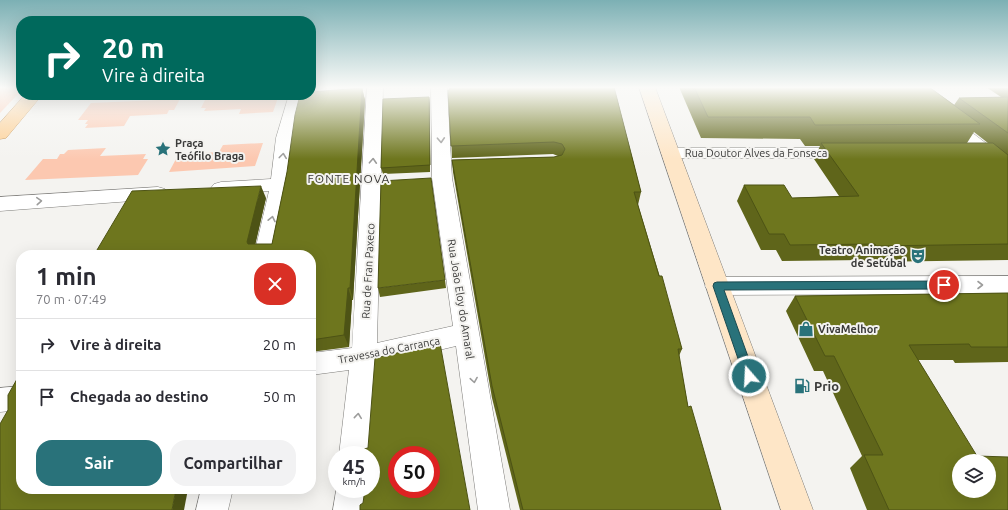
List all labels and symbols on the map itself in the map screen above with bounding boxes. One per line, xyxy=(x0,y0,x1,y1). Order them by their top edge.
place label: Praça Teófilo Braga xyxy=(175,137,244,162)
one-way arrow xyxy=(437,137,445,143)
place icon: Praça Teófilo Braga xyxy=(154,140,172,158)
street label: Rua Doutor Alves da Fonseca xyxy=(685,147,827,159)
one-way arrow xyxy=(278,152,287,159)
one-way arrow xyxy=(368,158,377,164)
district label: FONTE NOVA xyxy=(308,172,390,185)
one-way arrow xyxy=(36,197,42,206)
one-way arrow xyxy=(268,216,276,223)
street label: Rua de Fran Paxeco xyxy=(360,223,376,319)
street label: Rua João Eloy do Amaral xyxy=(446,238,476,360)
place label: Teatro Animação de Setúbal xyxy=(819,244,907,269)
theatre icon: Teatro Animação de Setúbal xyxy=(909,247,927,265)
pin xyxy=(927,268,961,302)
one-way arrow xyxy=(977,281,983,289)
shop icon: VivaMelhor xyxy=(797,320,815,338)
place label: VivaMelhor xyxy=(818,323,878,335)
street label: Travessa do Carrança xyxy=(337,334,441,366)
position arrow xyxy=(728,355,770,397)
one-way arrow xyxy=(469,377,478,383)
fuel station icon: Prio xyxy=(793,377,811,395)
place label: Prio xyxy=(814,379,839,393)
one-way arrow xyxy=(353,413,362,419)
speed limit sign: 50 xyxy=(388,446,440,498)

